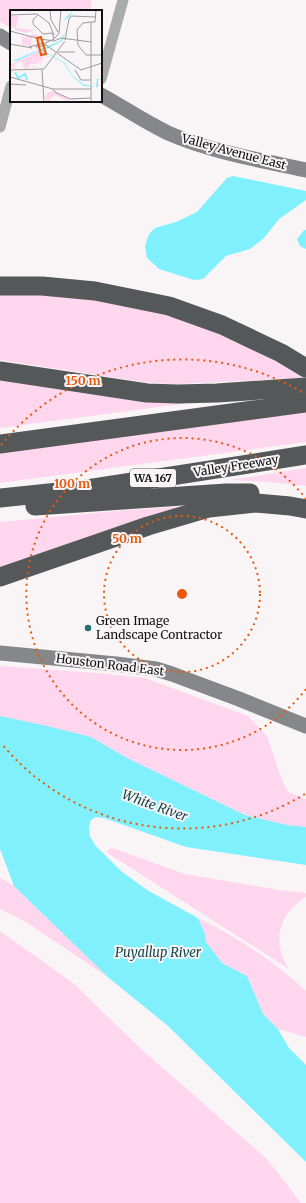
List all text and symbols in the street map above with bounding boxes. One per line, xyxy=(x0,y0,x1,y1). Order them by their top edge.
inset map xyxy=(10,10,102,102)
street label: Valley Avenue East xyxy=(179,130,288,173)
text: 150 m xyxy=(66,373,101,388)
street label: Valley Freeway xyxy=(191,451,279,480)
road number: WA 167 xyxy=(130,469,176,487)
text: 100 m xyxy=(54,476,90,491)
text: 50 m xyxy=(112,531,142,546)
centre of rings xyxy=(175,587,189,601)
place label: Green Image Landscape Contractor xyxy=(96,613,223,642)
marker: Green Image Landscape Contractor xyxy=(83,623,93,633)
street label: Houston Road East xyxy=(55,650,165,679)
water label: White River xyxy=(120,786,191,825)
water label: Puyallup River xyxy=(115,944,202,961)

